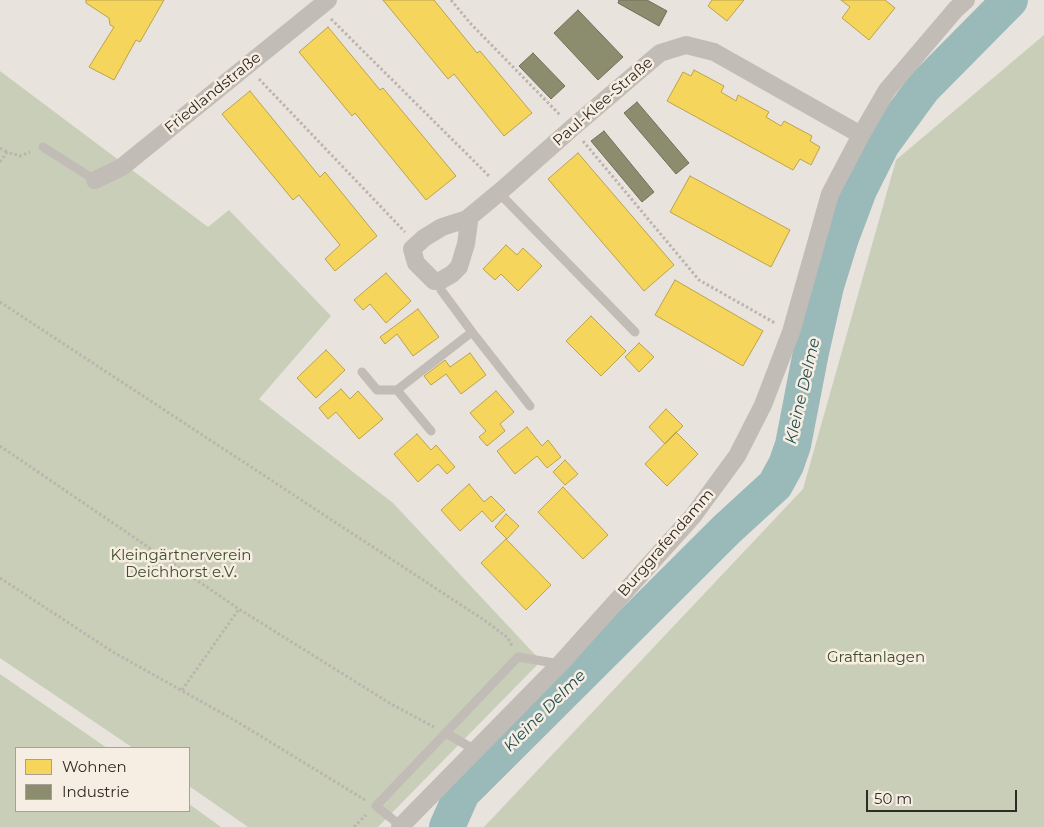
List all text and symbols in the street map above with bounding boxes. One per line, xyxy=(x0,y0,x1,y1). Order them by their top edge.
street label: Friedlandstraße xyxy=(161,49,265,137)
street label: Paul-Klee-Straße xyxy=(549,54,657,150)
water label: Kleine Delme xyxy=(781,336,825,446)
street label: Burggrafendamm xyxy=(614,485,718,601)
park label: Kleingärtnerverein Deichhorst e.V. xyxy=(111,547,251,582)
park label: Graftanlagen xyxy=(827,649,925,667)
water label: Kleine Delme xyxy=(500,666,590,756)
legend xyxy=(15,747,190,812)
text: Wohnen xyxy=(62,757,127,776)
scale bar xyxy=(869,780,1020,812)
text: Industrie xyxy=(62,782,129,801)
text: 50 m xyxy=(874,789,912,808)

